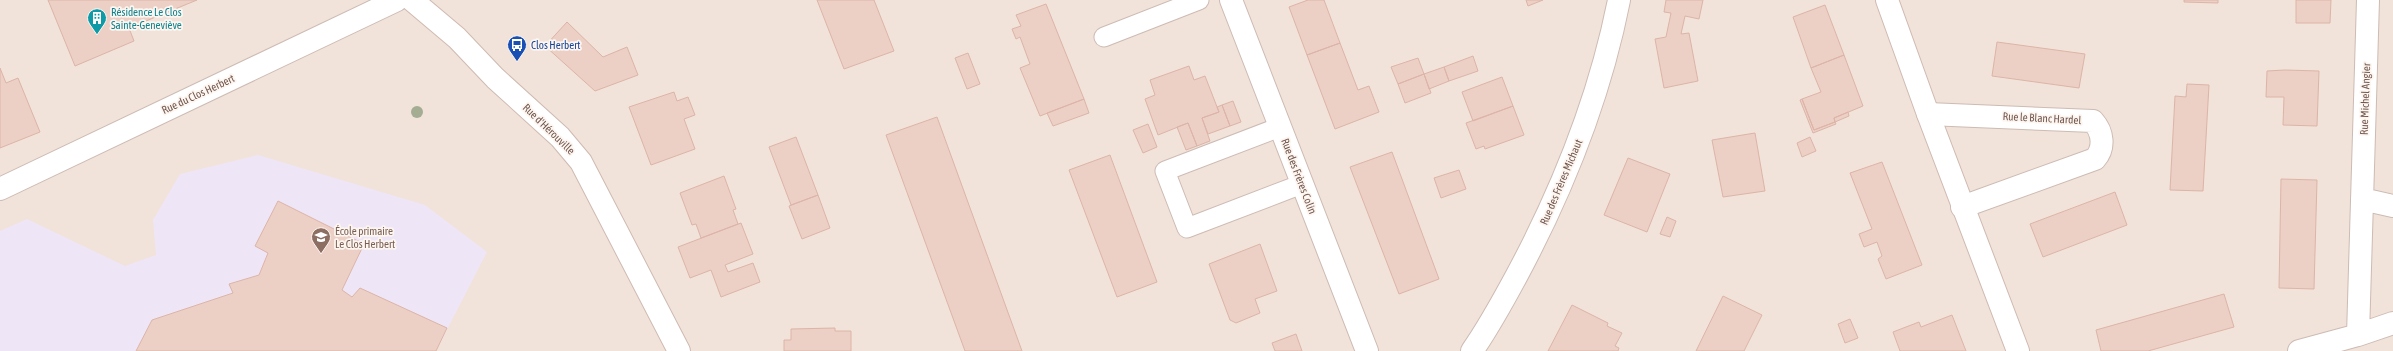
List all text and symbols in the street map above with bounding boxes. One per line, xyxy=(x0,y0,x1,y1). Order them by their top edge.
place label: Résidence Le Clos Sainte-Geneviève xyxy=(111,6,182,31)
building icon: Résidence Le Clos Sainte-Geneviève xyxy=(86,7,108,35)
bus stop icon: Clos Herbert xyxy=(506,34,528,62)
place label: Clos Herbert xyxy=(531,39,580,51)
street label: Rue Michel Angier xyxy=(2358,62,2372,135)
street label: Rue du Clos Herbert xyxy=(160,72,236,116)
street label: Rue d'Hérouville xyxy=(521,101,577,157)
street label: Rue le Blanc Hardel xyxy=(2002,110,2082,126)
street label: Rue des Frères Colin xyxy=(1279,137,1319,215)
street label: Rue des Frères Michaut xyxy=(1538,137,1584,227)
place label: École primaire Le Clos Herbert xyxy=(335,225,395,250)
school or university icon: École primaire Le Clos Herbert xyxy=(310,226,332,254)

